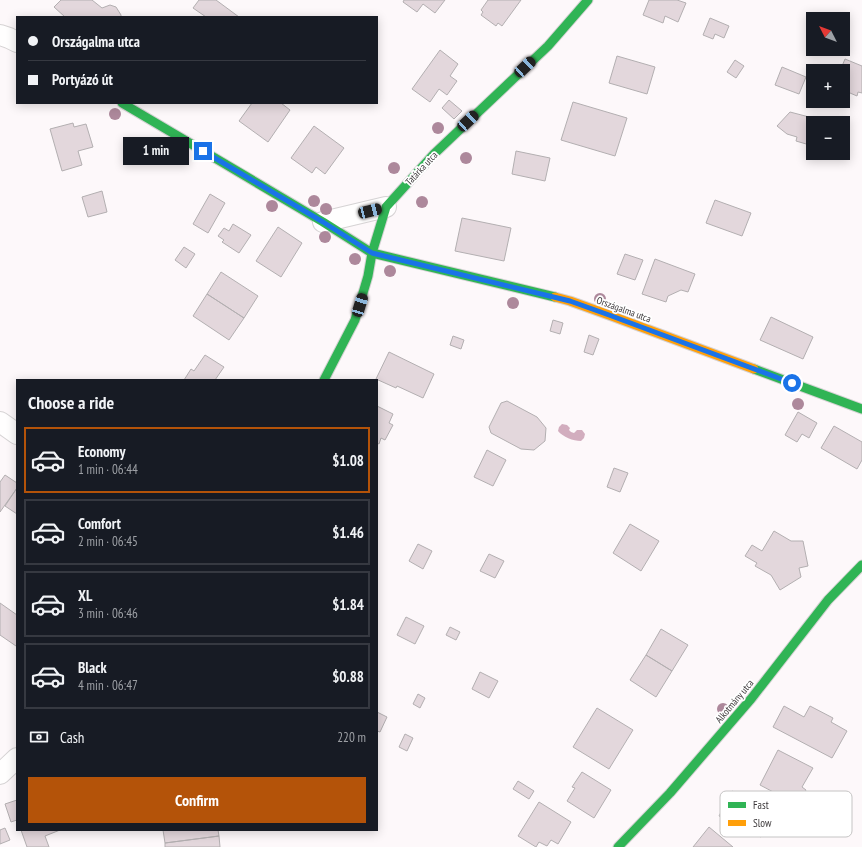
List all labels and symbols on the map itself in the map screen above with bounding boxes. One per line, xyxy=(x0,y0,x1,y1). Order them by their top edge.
north arrow xyxy=(806,12,850,56)
car xyxy=(512,54,538,80)
car xyxy=(455,108,481,134)
callout: 1 min xyxy=(123,137,189,165)
route end xyxy=(194,142,212,160)
street label: Tatárka utca xyxy=(402,149,440,188)
car xyxy=(357,202,383,220)
car xyxy=(351,292,369,318)
street label: Országalma utca xyxy=(595,294,653,325)
route start xyxy=(783,374,801,392)
street label: Alkotmány utca xyxy=(712,677,756,726)
legend xyxy=(720,791,852,837)
text: Fast xyxy=(753,798,769,812)
text: Slow xyxy=(753,816,772,830)

